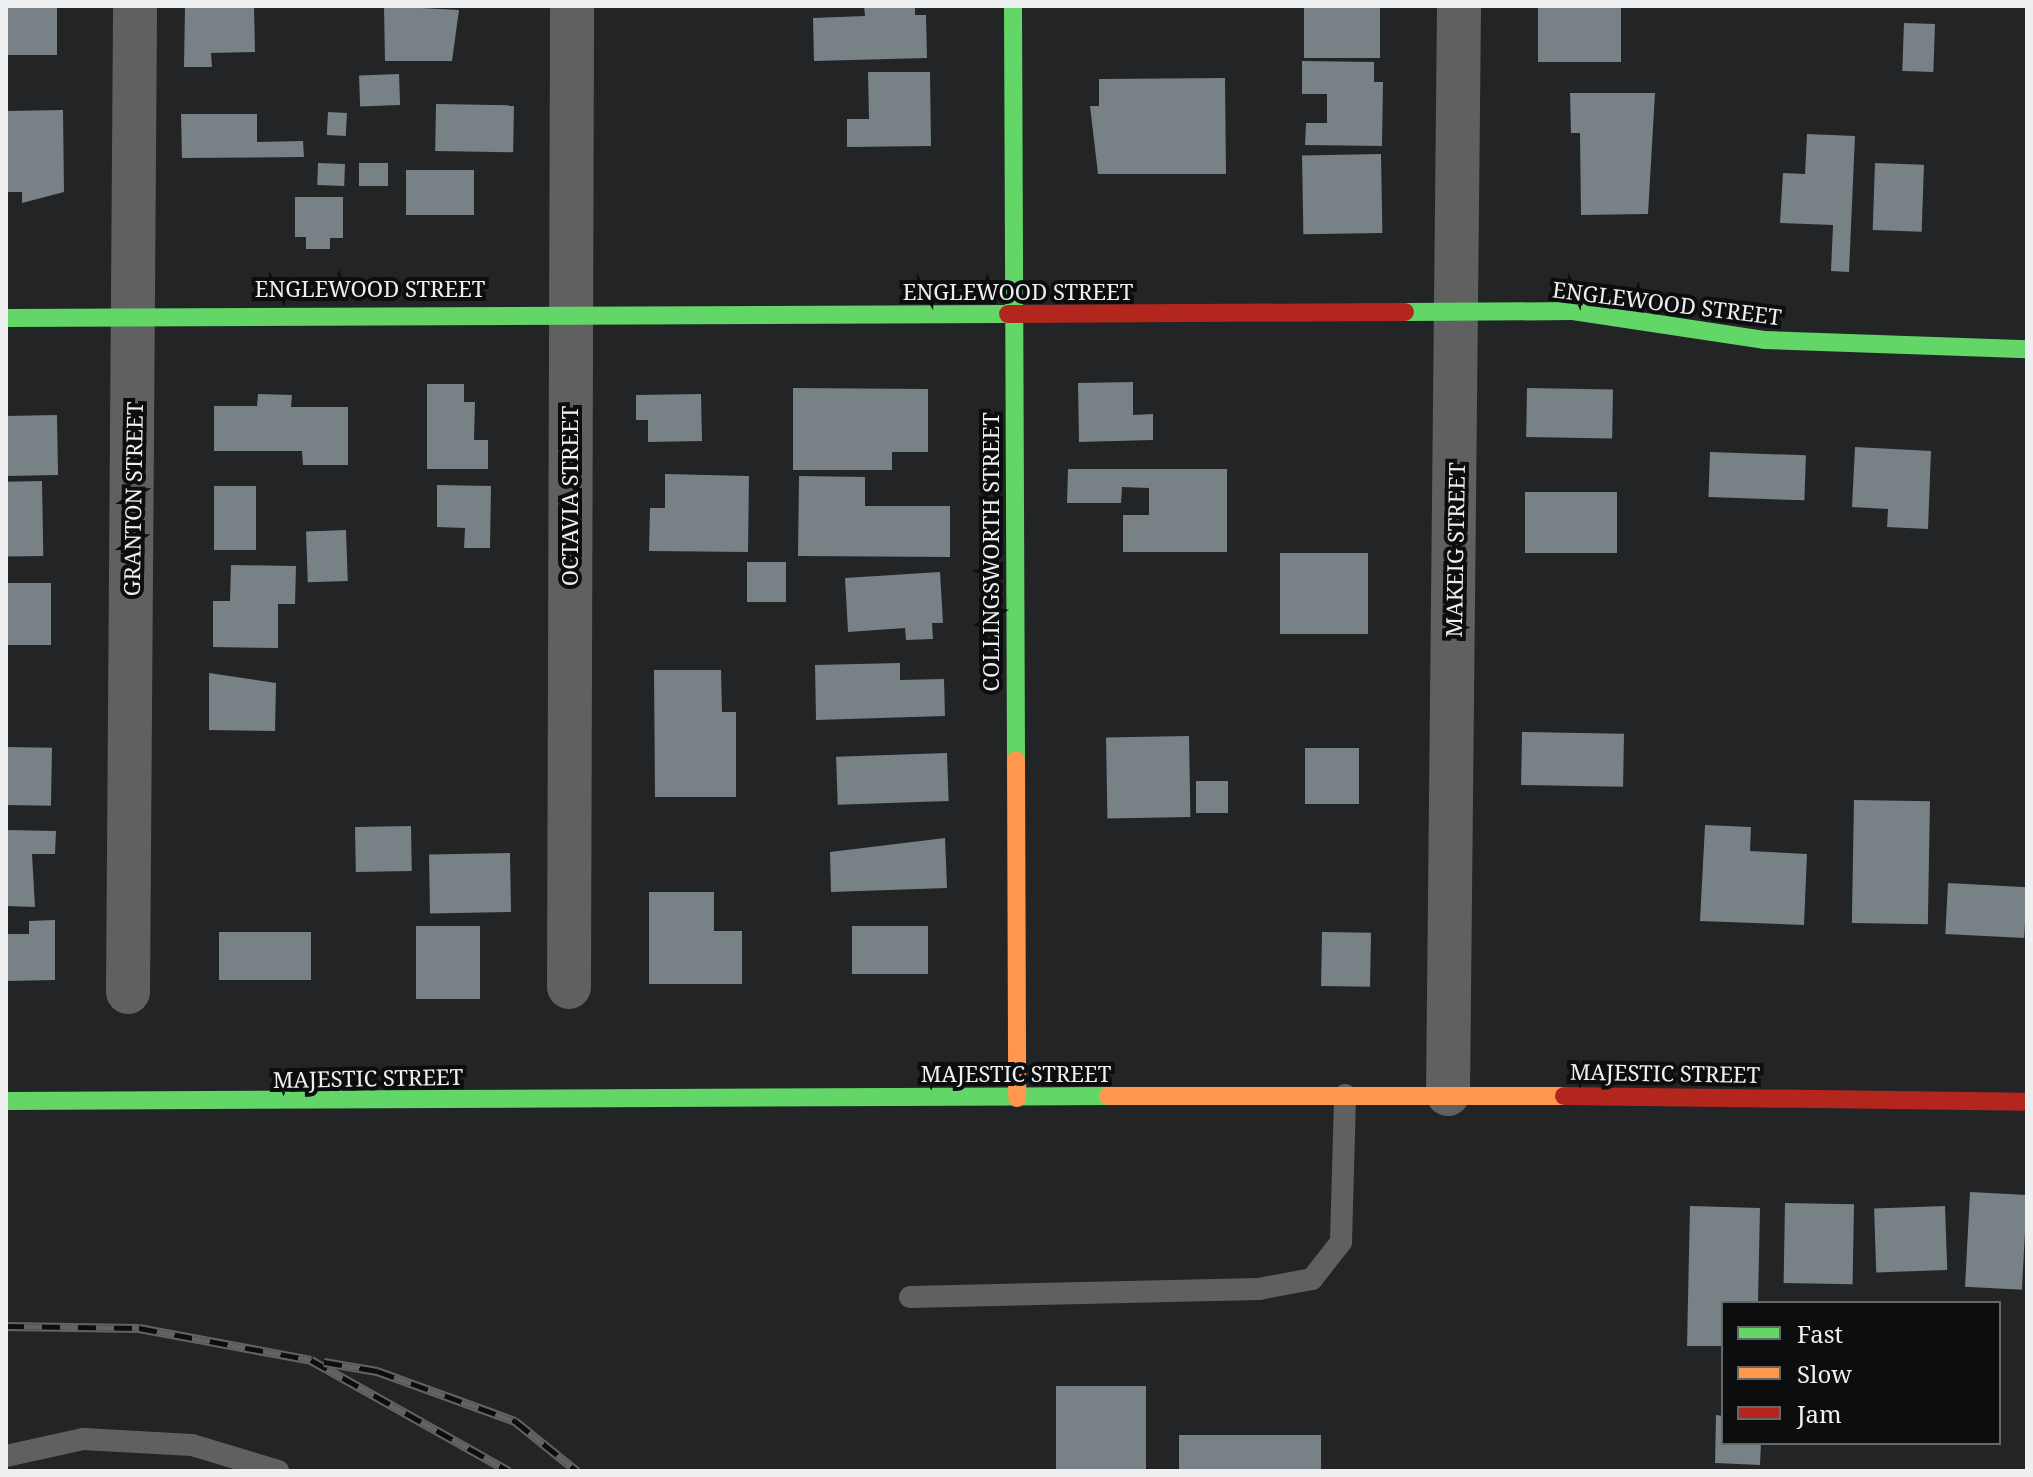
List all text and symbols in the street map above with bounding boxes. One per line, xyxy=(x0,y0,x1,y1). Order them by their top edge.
street label: ENGLEWOOD STREET xyxy=(255,276,485,302)
street label: ENGLEWOOD STREET xyxy=(1551,276,1783,330)
street label: ENGLEWOOD STREET xyxy=(903,279,1133,305)
street label: GRANTON STREET xyxy=(118,401,148,597)
street label: OCTAVIA STREET xyxy=(557,406,583,586)
street label: COLLINGSWORTH STREET xyxy=(978,412,1004,692)
street label: MAKEIG STREET xyxy=(1440,462,1470,638)
street label: MAJESTIC STREET xyxy=(1570,1058,1760,1088)
street label: MAJESTIC STREET xyxy=(921,1061,1111,1087)
street label: MAJESTIC STREET xyxy=(273,1063,463,1093)
legend xyxy=(1721,1301,2001,1445)
text: Fast xyxy=(1797,1317,1843,1350)
text: Slow xyxy=(1797,1357,1852,1390)
text: Jam xyxy=(1797,1397,1842,1430)

